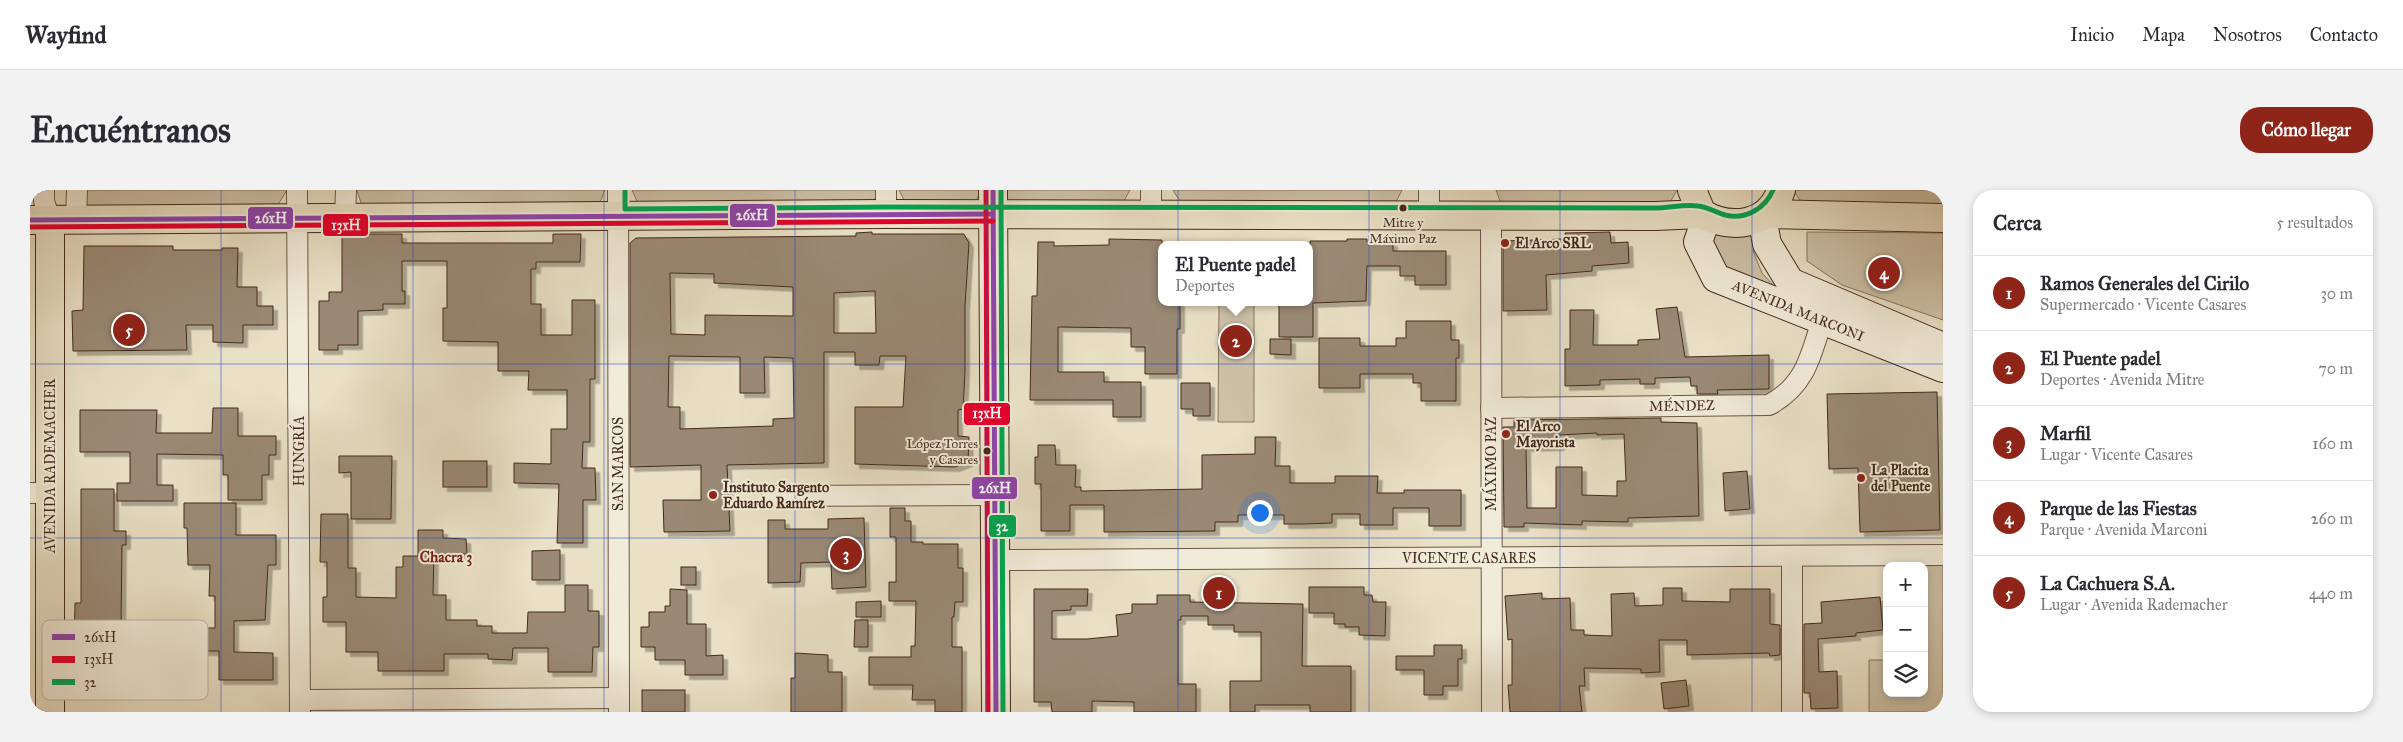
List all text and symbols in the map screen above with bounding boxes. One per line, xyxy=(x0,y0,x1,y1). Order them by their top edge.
text: Wayfind xyxy=(25,20,107,50)
text: Inicio xyxy=(2070,24,2114,46)
text: Mapa xyxy=(2142,24,2185,46)
text: Nosotros xyxy=(2213,24,2282,46)
text: Contacto xyxy=(2310,24,2378,46)
button: Cómo llegar xyxy=(2240,107,2373,153)
text: Encuéntranos xyxy=(30,109,231,152)
line badge: 26xH xyxy=(729,203,776,228)
marker: Mitre y Máximo Paz xyxy=(1398,203,1408,213)
line badge: 26xH xyxy=(247,206,294,230)
text: 26xH xyxy=(736,207,768,224)
text: 26xH xyxy=(255,210,287,227)
text: Cerca xyxy=(1993,210,2042,236)
line badge: 13xH xyxy=(322,213,369,237)
text: 5 resultados xyxy=(2276,213,2353,232)
place label: Mitre y Máximo Paz xyxy=(1369,215,1437,247)
text: 13xH xyxy=(331,217,361,235)
place label: El Arco SRL xyxy=(1515,235,1591,252)
marker: El Arco SRL xyxy=(1499,237,1511,249)
popup xyxy=(1158,241,1313,306)
text: El Puente padel xyxy=(1175,253,1296,276)
pin: 4 xyxy=(1868,254,1900,292)
text: Ramos Generales del Cirilo xyxy=(2040,272,2249,295)
text: Deportes xyxy=(1175,276,1235,295)
street label: AVENIDA MARCONI xyxy=(1729,276,1866,345)
text: 1 xyxy=(2006,284,2012,303)
text: 30 m xyxy=(2320,284,2353,303)
text: Supermercado · Vicente Casares xyxy=(2040,295,2246,314)
pin: 5 xyxy=(113,311,145,349)
pin: 2 xyxy=(1220,322,1252,360)
text: El Puente padel xyxy=(2040,347,2161,370)
text: 2 xyxy=(2005,359,2013,378)
text: 70 m xyxy=(2318,359,2353,378)
text: Deportes · Avenida Mitre xyxy=(2040,370,2205,389)
street label: AVENIDA RADEMACHER xyxy=(42,378,59,554)
street label: MÉNDEZ xyxy=(1649,395,1715,415)
line badge: 13xH xyxy=(963,402,1011,426)
text: 13xH xyxy=(972,405,1002,423)
street label: HUNGRÍA xyxy=(289,415,308,486)
street label: MÁXIMO PAZ xyxy=(1481,416,1500,511)
street label: SAN MARCOS xyxy=(610,417,627,511)
place label: El Arco Mayorista xyxy=(1516,418,1576,452)
text: Marfil xyxy=(2040,422,2091,445)
marker: El Arco Mayorista xyxy=(1500,428,1512,440)
text: 3 xyxy=(2006,434,2012,453)
text: 160 m xyxy=(2312,434,2353,453)
place label: López Torres y Casares xyxy=(907,436,978,468)
text: Lugar · Vicente Casares xyxy=(2040,445,2193,464)
marker: López Torres y Casares xyxy=(982,446,992,456)
place label: La Placita del Puente xyxy=(1871,462,1930,495)
marker: La Placita del Puente xyxy=(1855,472,1867,484)
line badge: 26xH xyxy=(971,476,1018,500)
place label: Instituto Sargento Eduardo Ramírez xyxy=(723,479,829,512)
text: 26xH xyxy=(979,480,1011,497)
marker: Instituto Sargento Eduardo Ramírez xyxy=(707,489,719,501)
text: Parque de las Fiestas xyxy=(2040,497,2197,520)
your location xyxy=(1247,500,1273,526)
text: 4 xyxy=(2005,509,2013,528)
text: 260 m xyxy=(2311,509,2353,528)
line badge: 32 xyxy=(988,514,1017,538)
text: 32 xyxy=(996,518,1009,536)
text: Parque · Avenida Marconi xyxy=(2040,520,2207,539)
pin: 3 xyxy=(830,535,862,573)
district label: Chacra 3 xyxy=(420,548,472,567)
street label: VICENTE CASARES xyxy=(1401,550,1536,567)
map controls xyxy=(1883,562,1928,697)
button: + xyxy=(1883,562,1928,607)
text: La Cachuera S.A. xyxy=(2040,572,2175,595)
pin: 1 xyxy=(1203,574,1235,612)
text: 5 xyxy=(2005,584,2013,603)
text: 440 m xyxy=(2309,584,2353,603)
text: Lugar · Avenida Rademacher xyxy=(2040,595,2228,614)
button: − xyxy=(1883,607,1928,652)
legend xyxy=(42,620,208,700)
text: 26xH xyxy=(84,629,116,646)
text: 13xH xyxy=(84,651,113,668)
button: layers xyxy=(1883,652,1928,697)
text: 32 xyxy=(84,674,97,691)

